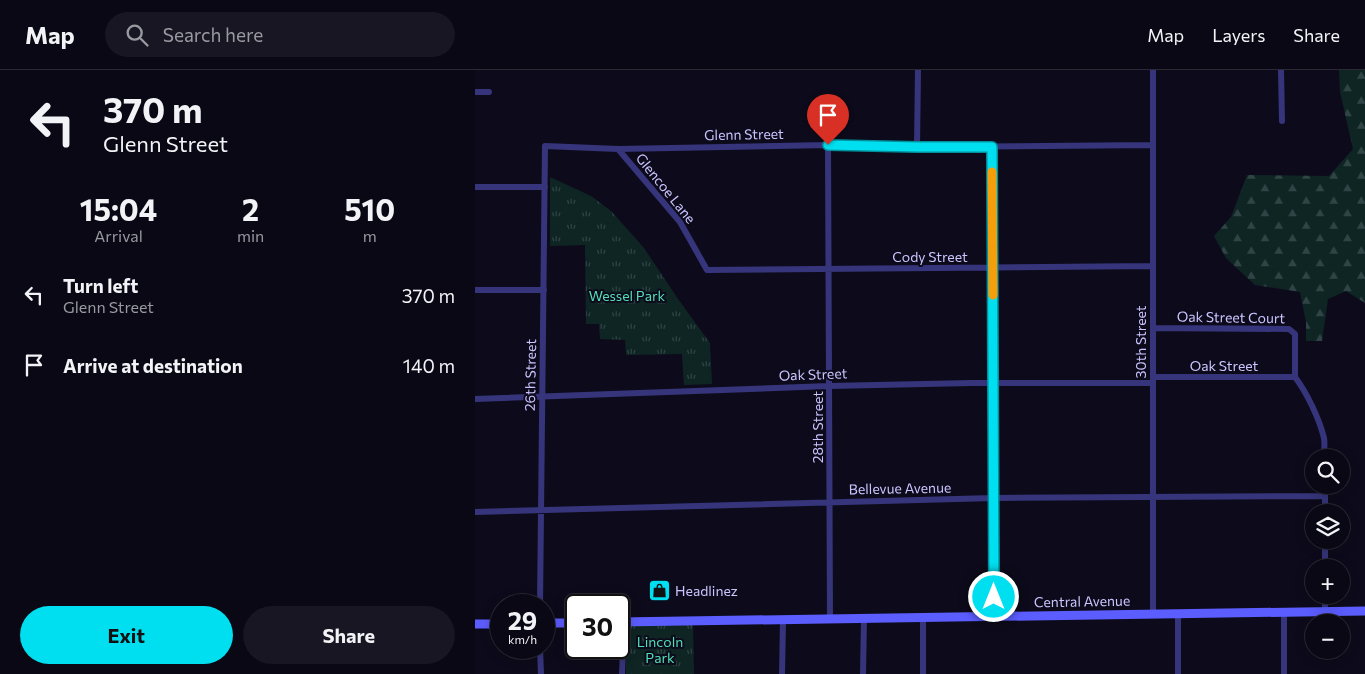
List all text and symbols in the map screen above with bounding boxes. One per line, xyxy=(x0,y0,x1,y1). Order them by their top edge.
search box xyxy=(105,12,455,57)
text: Map xyxy=(25,20,75,49)
icon: search xyxy=(123,21,151,49)
text: Search here xyxy=(163,23,263,46)
text: Map xyxy=(1147,24,1184,46)
text: Layers xyxy=(1212,24,1265,46)
text: Share xyxy=(1293,24,1340,46)
text: 370 m xyxy=(103,87,203,130)
icon: left xyxy=(20,90,85,155)
pin xyxy=(807,94,849,145)
icon: arrive xyxy=(814,101,842,129)
street label: Glenn Street xyxy=(704,125,784,143)
text: Glenn Street xyxy=(103,130,228,157)
street label: Glencoe Lane xyxy=(633,149,699,227)
text: 15:04 xyxy=(80,190,157,227)
text: 2 xyxy=(242,190,259,227)
text: 510 xyxy=(344,190,395,227)
text: Arrival xyxy=(94,226,143,245)
text: min xyxy=(237,226,264,245)
text: m xyxy=(363,226,377,245)
street label: Cody Street xyxy=(892,248,968,265)
text: Turn left xyxy=(63,274,138,297)
icon: left xyxy=(20,281,48,309)
text: 370 m xyxy=(402,284,455,307)
park label: Wessel Park xyxy=(589,287,666,304)
text: Glenn Street xyxy=(63,297,154,316)
street label: 30th Street xyxy=(1132,305,1149,379)
street label: Oak Street Court xyxy=(1177,308,1286,326)
street label: 26th Street xyxy=(521,338,539,411)
icon: arrive xyxy=(20,351,48,379)
text: Arrive at destination xyxy=(63,354,243,377)
text: 140 m xyxy=(403,354,455,377)
street label: Oak Street xyxy=(1190,357,1259,374)
street label: Oak Street xyxy=(778,364,848,384)
street label: 28th Street xyxy=(809,391,826,463)
map controls xyxy=(1305,449,1350,659)
button: search xyxy=(1305,449,1350,494)
street label: Bellevue Avenue xyxy=(849,479,951,497)
button: layers xyxy=(1305,504,1350,549)
button: + xyxy=(1305,559,1350,604)
position arrow xyxy=(967,570,1019,622)
shop icon: Headlinez xyxy=(647,578,671,602)
place label: Headlinez xyxy=(675,582,738,599)
street label: Central Avenue xyxy=(1034,592,1130,610)
speed limit sign: 30 xyxy=(565,594,630,659)
text: 29 xyxy=(508,605,537,635)
button: Exit xyxy=(20,606,233,664)
button: Share xyxy=(243,606,455,664)
button: − xyxy=(1305,614,1350,659)
text: km/h xyxy=(508,632,537,646)
park label: Lincoln Park xyxy=(637,633,683,666)

